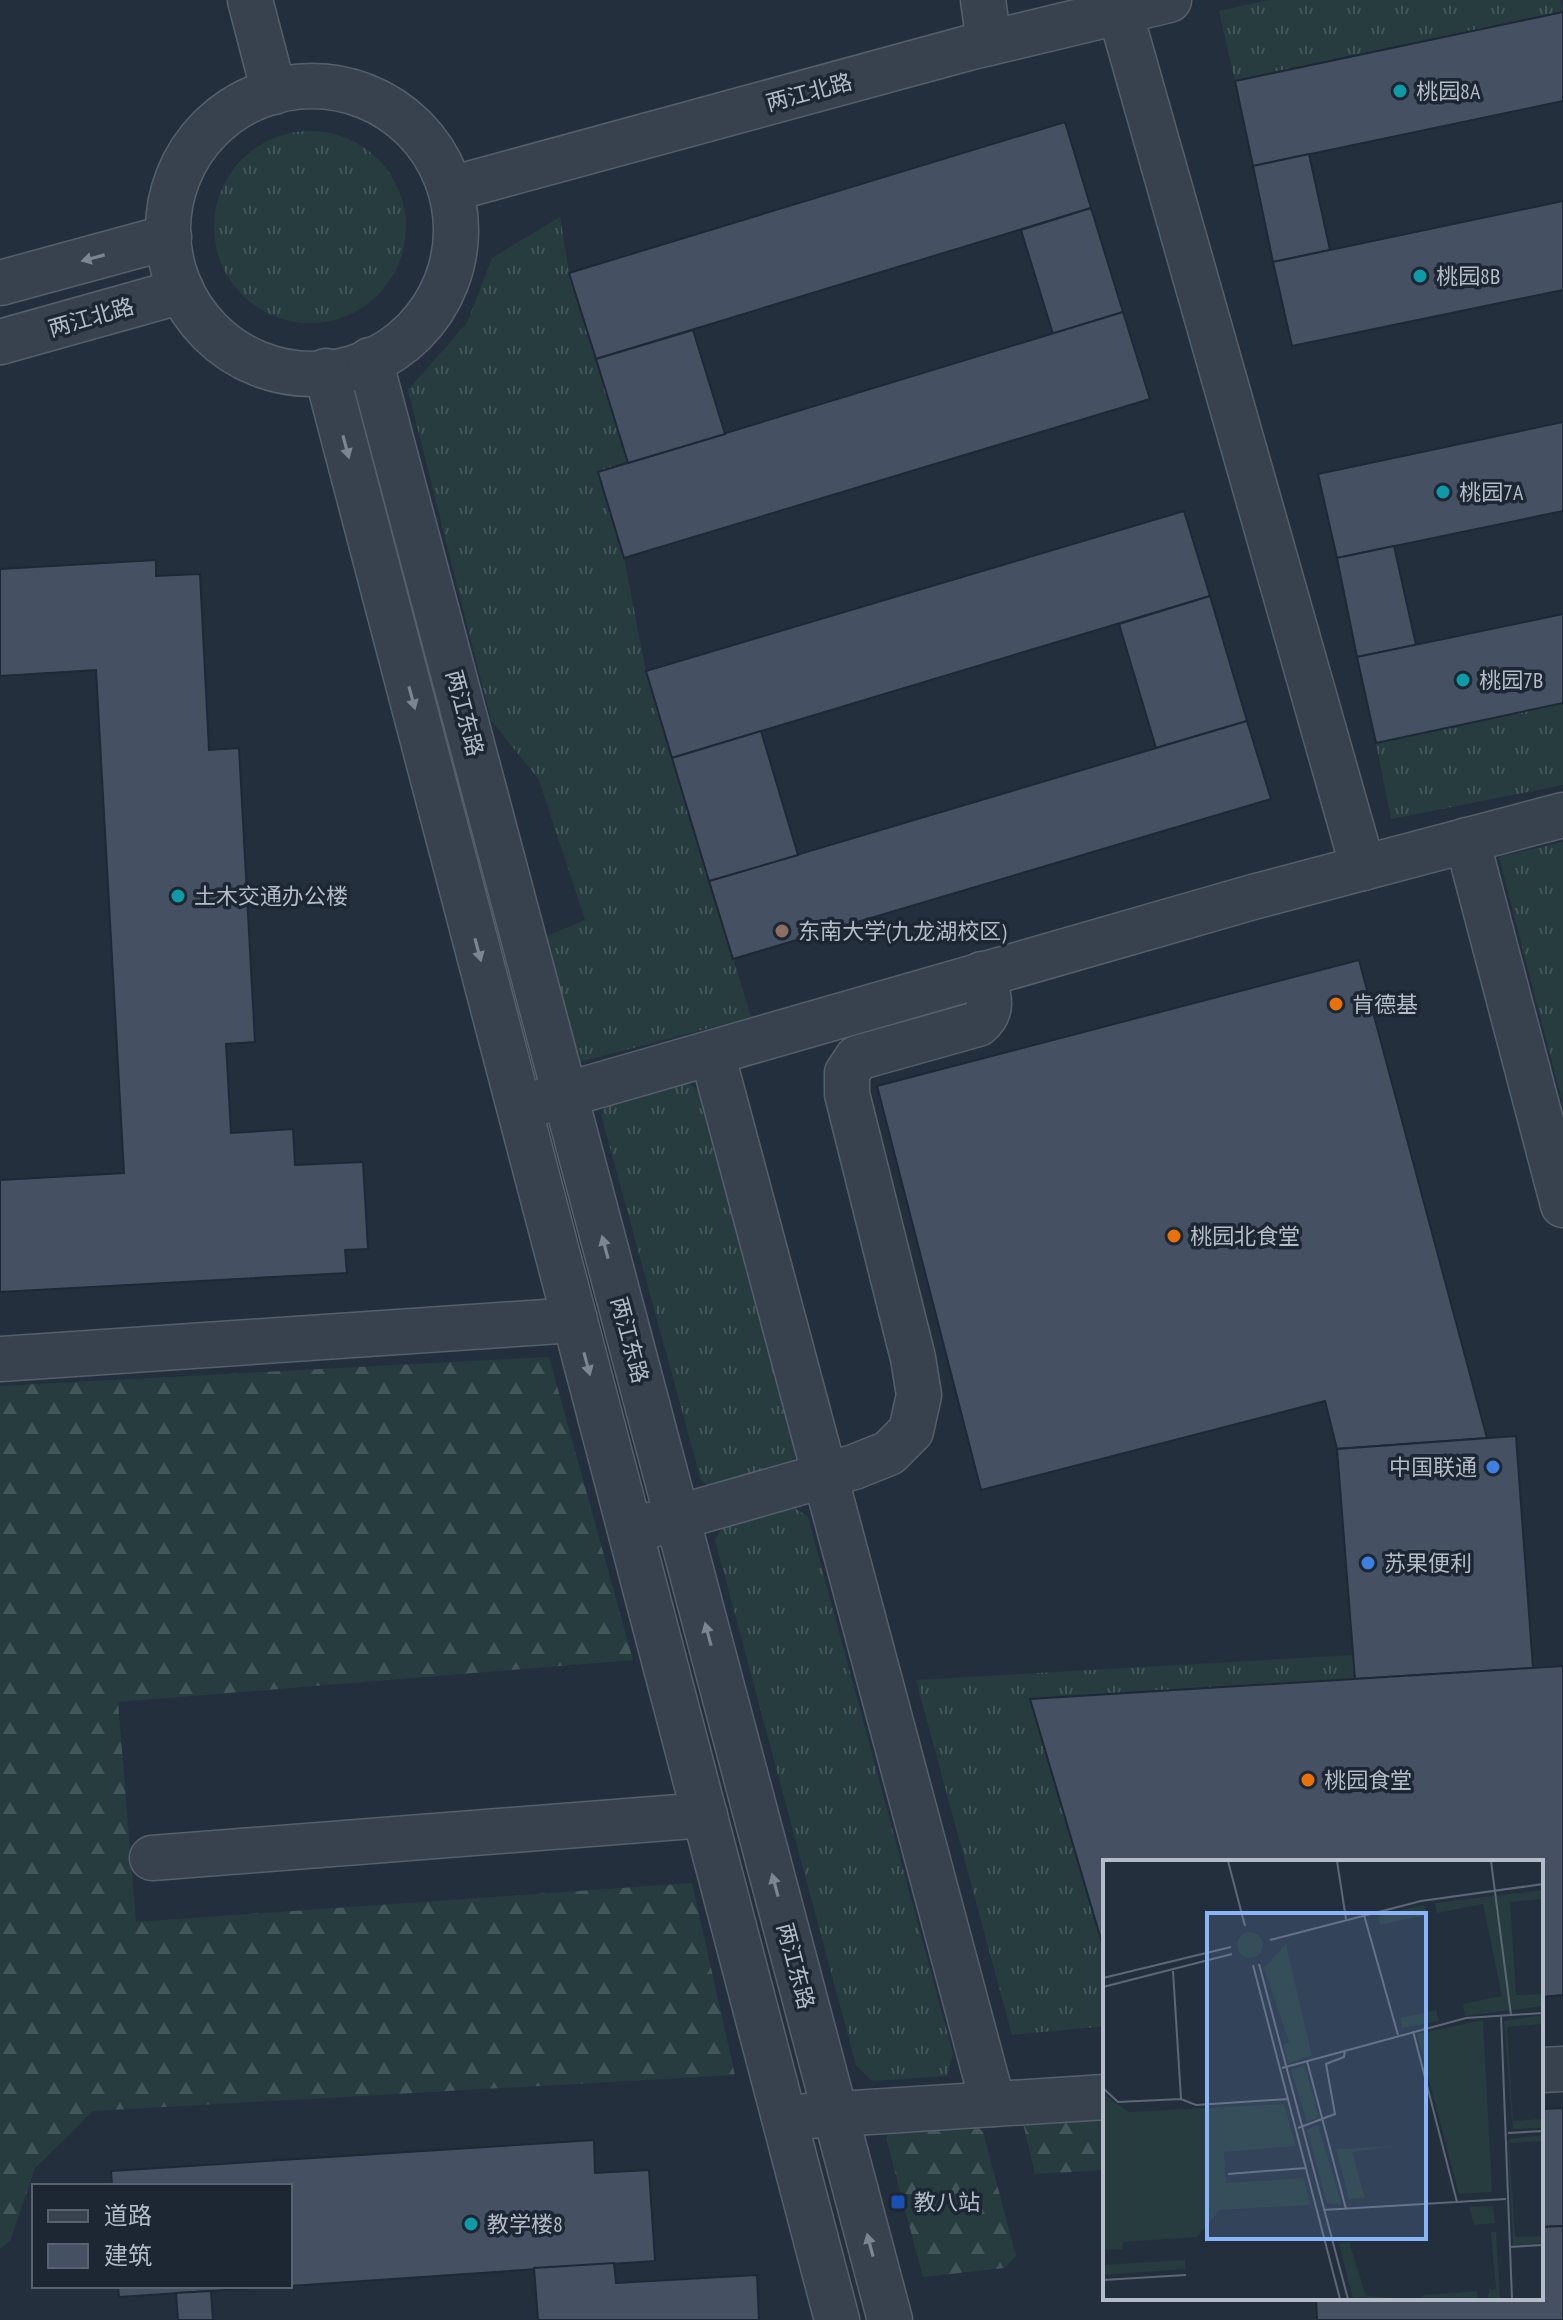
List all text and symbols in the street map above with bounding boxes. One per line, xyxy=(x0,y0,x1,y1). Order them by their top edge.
street label: 两江北路 xyxy=(763,67,855,117)
place label: 桃园8A xyxy=(1416,77,1481,105)
marker: 桃园8A xyxy=(1391,82,1409,100)
one-way arrow xyxy=(81,252,106,264)
place label: 桃园8B xyxy=(1436,262,1500,290)
marker: 桃园8B xyxy=(1411,267,1429,285)
street label: 两江北路 xyxy=(45,291,137,343)
one-way arrow xyxy=(341,434,353,459)
place label: 桃园7A xyxy=(1459,478,1524,506)
marker: 桃园7A xyxy=(1434,483,1452,501)
place label: 桃园7B xyxy=(1479,666,1543,694)
street label: 两江东路 xyxy=(440,667,490,759)
marker: 桃园7B xyxy=(1454,671,1472,689)
one-way arrow xyxy=(406,686,418,711)
place label: 土木交通办公楼 xyxy=(194,882,348,910)
marker: 土木交通办公楼 xyxy=(169,887,187,905)
place label: 东南大学(九龙湖校区) xyxy=(798,917,1007,945)
marker: 东南大学(九龙湖校区) xyxy=(773,922,791,940)
one-way arrow xyxy=(472,938,484,963)
place label: 肯德基 xyxy=(1352,990,1418,1018)
marker: 肯德基 xyxy=(1327,995,1345,1013)
place label: 桃园北食堂 xyxy=(1190,1222,1300,1250)
marker: 桃园北食堂 xyxy=(1165,1227,1183,1245)
one-way arrow xyxy=(599,1235,611,1260)
street label: 两江东路 xyxy=(605,1294,655,1386)
one-way arrow xyxy=(581,1351,593,1376)
place label: 中国联通 xyxy=(1389,1453,1477,1481)
marker: 中国联通 xyxy=(1484,1458,1502,1476)
place label: 苏果便利 xyxy=(1384,1549,1472,1577)
marker: 苏果便利 xyxy=(1359,1554,1377,1572)
one-way arrow xyxy=(701,1621,714,1645)
place label: 桃园食堂 xyxy=(1324,1766,1412,1794)
marker: 桃园食堂 xyxy=(1299,1771,1317,1789)
inset map xyxy=(1103,1860,1543,2300)
one-way arrow xyxy=(768,1873,780,1898)
street label: 两江东路 xyxy=(771,1920,821,2012)
legend xyxy=(32,2184,292,2288)
place label: 教八站 xyxy=(914,2188,980,2216)
marker: 教八站 xyxy=(889,2193,907,2211)
text: 道路 xyxy=(104,2200,152,2231)
place label: 教学楼8 xyxy=(487,2210,563,2238)
marker: 教学楼8 xyxy=(462,2215,480,2233)
one-way arrow xyxy=(863,2232,876,2256)
text: 建筑 xyxy=(104,2240,152,2271)

